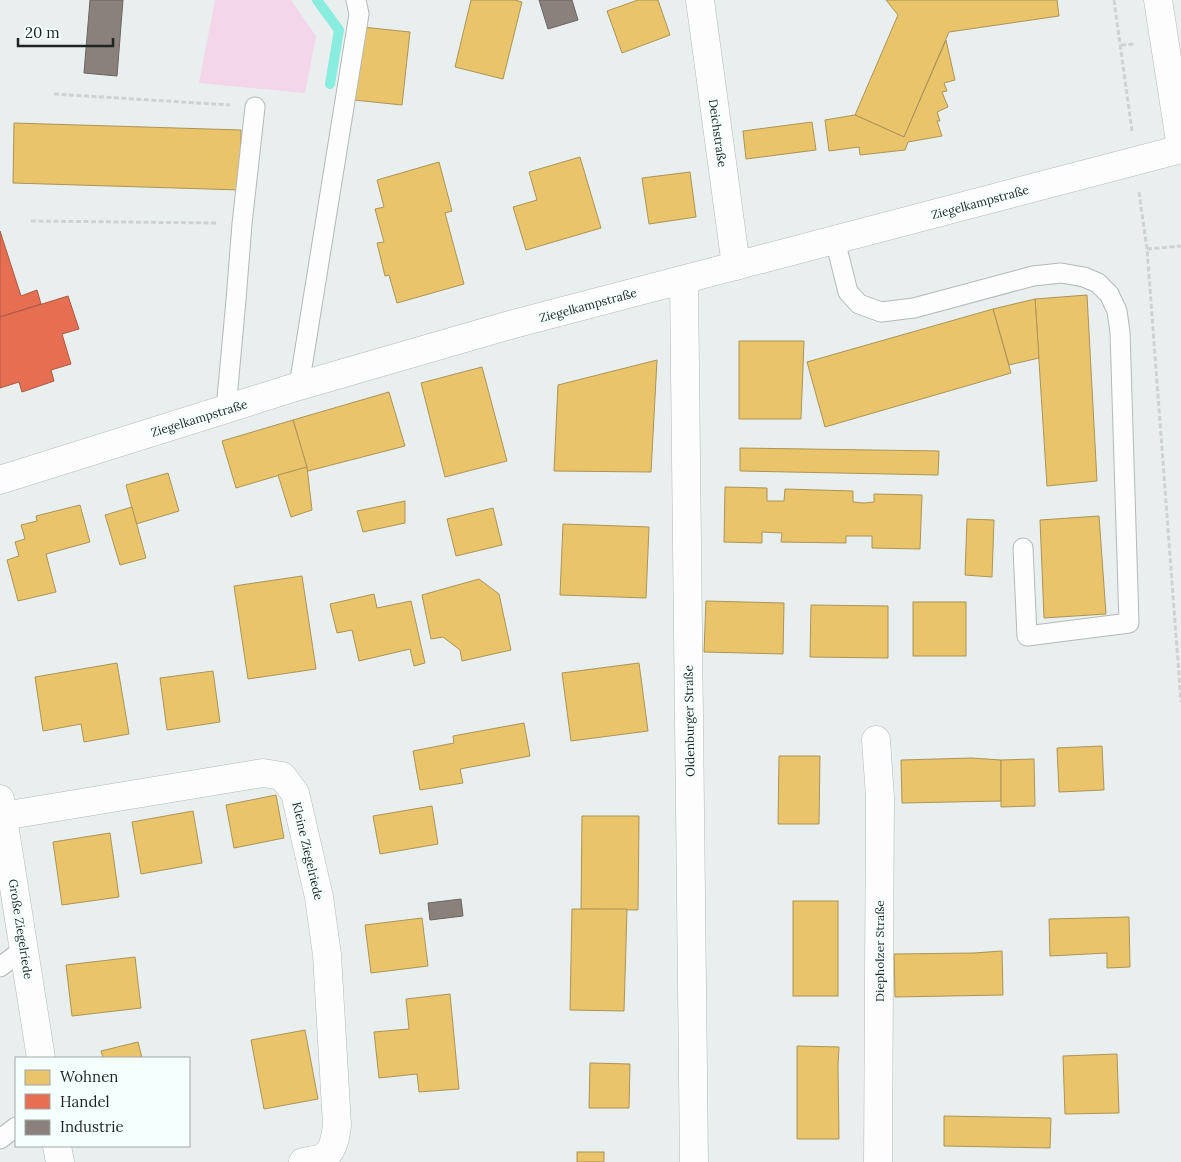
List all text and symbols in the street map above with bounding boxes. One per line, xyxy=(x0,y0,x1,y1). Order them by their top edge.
scale bar xyxy=(18,15,112,47)
text: 20 m xyxy=(25,23,60,42)
street label: Deichstraße xyxy=(706,98,730,168)
street label: Ziegelkampstraße xyxy=(930,182,1031,222)
street label: Ziegelkampstraße xyxy=(538,285,639,325)
street label: Ziegelkampstraße xyxy=(149,396,250,440)
street label: Oldenburger Straße xyxy=(681,664,697,777)
street label: Kleine Ziegelriede xyxy=(289,800,327,902)
street label: Große Ziegelriede xyxy=(6,878,36,981)
street label: Diepholzer Straße xyxy=(872,900,887,1002)
legend xyxy=(15,1057,190,1147)
text: Wohnen xyxy=(60,1067,118,1086)
text: Handel xyxy=(60,1092,110,1111)
text: Industrie xyxy=(60,1117,124,1136)

